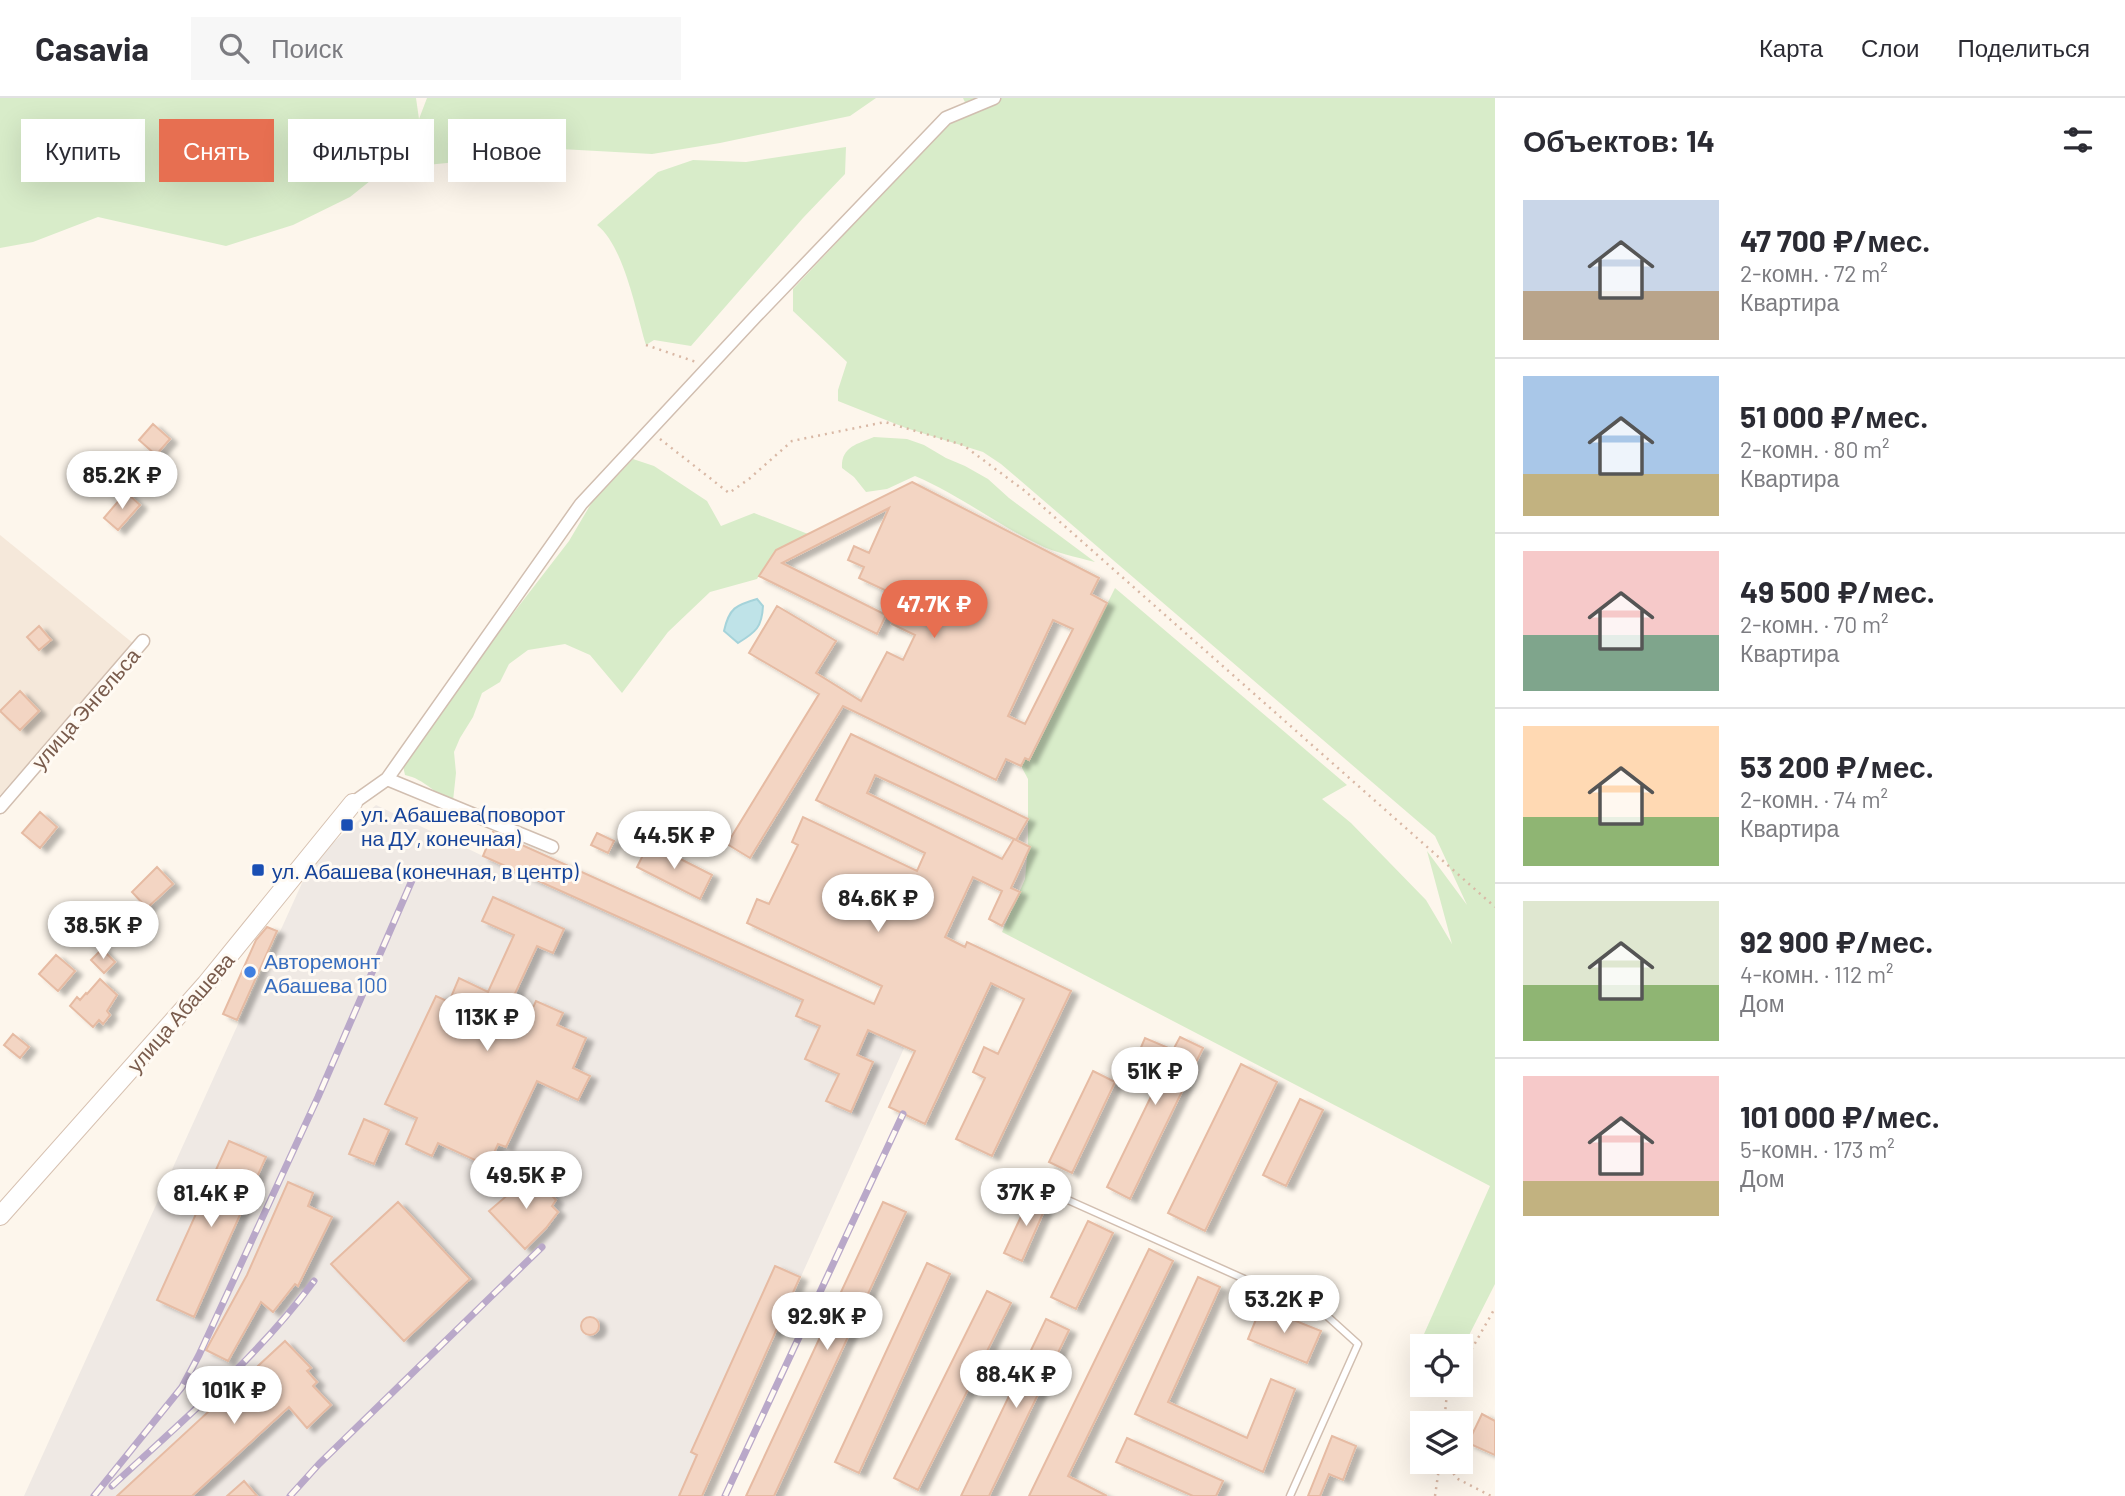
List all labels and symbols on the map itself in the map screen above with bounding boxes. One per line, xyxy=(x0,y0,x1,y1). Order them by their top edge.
pin: 85.2K ₽ xyxy=(57,452,187,511)
pin: 47.7K ₽ xyxy=(869,580,999,640)
street label: улица Энгельса xyxy=(26,642,145,774)
place label: ул. Абашева(поворот на ДУ, конечная) xyxy=(361,801,566,850)
pin: 44.5K ₽ xyxy=(609,812,739,871)
marker: ул. Абашева(поворот на ДУ, конечная) xyxy=(339,817,355,833)
place label: ул. Абашева (конечная, в центр) xyxy=(272,858,579,883)
marker: ул. Абашева (конечная, в центр) xyxy=(250,862,266,878)
pin: 84.6K ₽ xyxy=(813,874,943,934)
pin: 38.5K ₽ xyxy=(38,902,168,961)
street label: улица Абашева xyxy=(121,947,239,1077)
place label: Авторемонт Абашева 100 xyxy=(264,948,388,997)
marker: Авторемонт Абашева 100 xyxy=(242,964,258,980)
pin: 113K ₽ xyxy=(430,993,544,1053)
pin: 51K ₽ xyxy=(1106,1048,1204,1107)
pin: 49.5K ₽ xyxy=(461,1152,591,1211)
pin: 37K ₽ xyxy=(977,1168,1075,1228)
pin: 81.4K ₽ xyxy=(146,1170,276,1229)
pin: 53.2K ₽ xyxy=(1219,1276,1349,1335)
pin: 92.9K ₽ xyxy=(762,1292,892,1352)
pin: 88.4K ₽ xyxy=(951,1350,1081,1410)
pin: 101K ₽ xyxy=(177,1366,291,1426)

